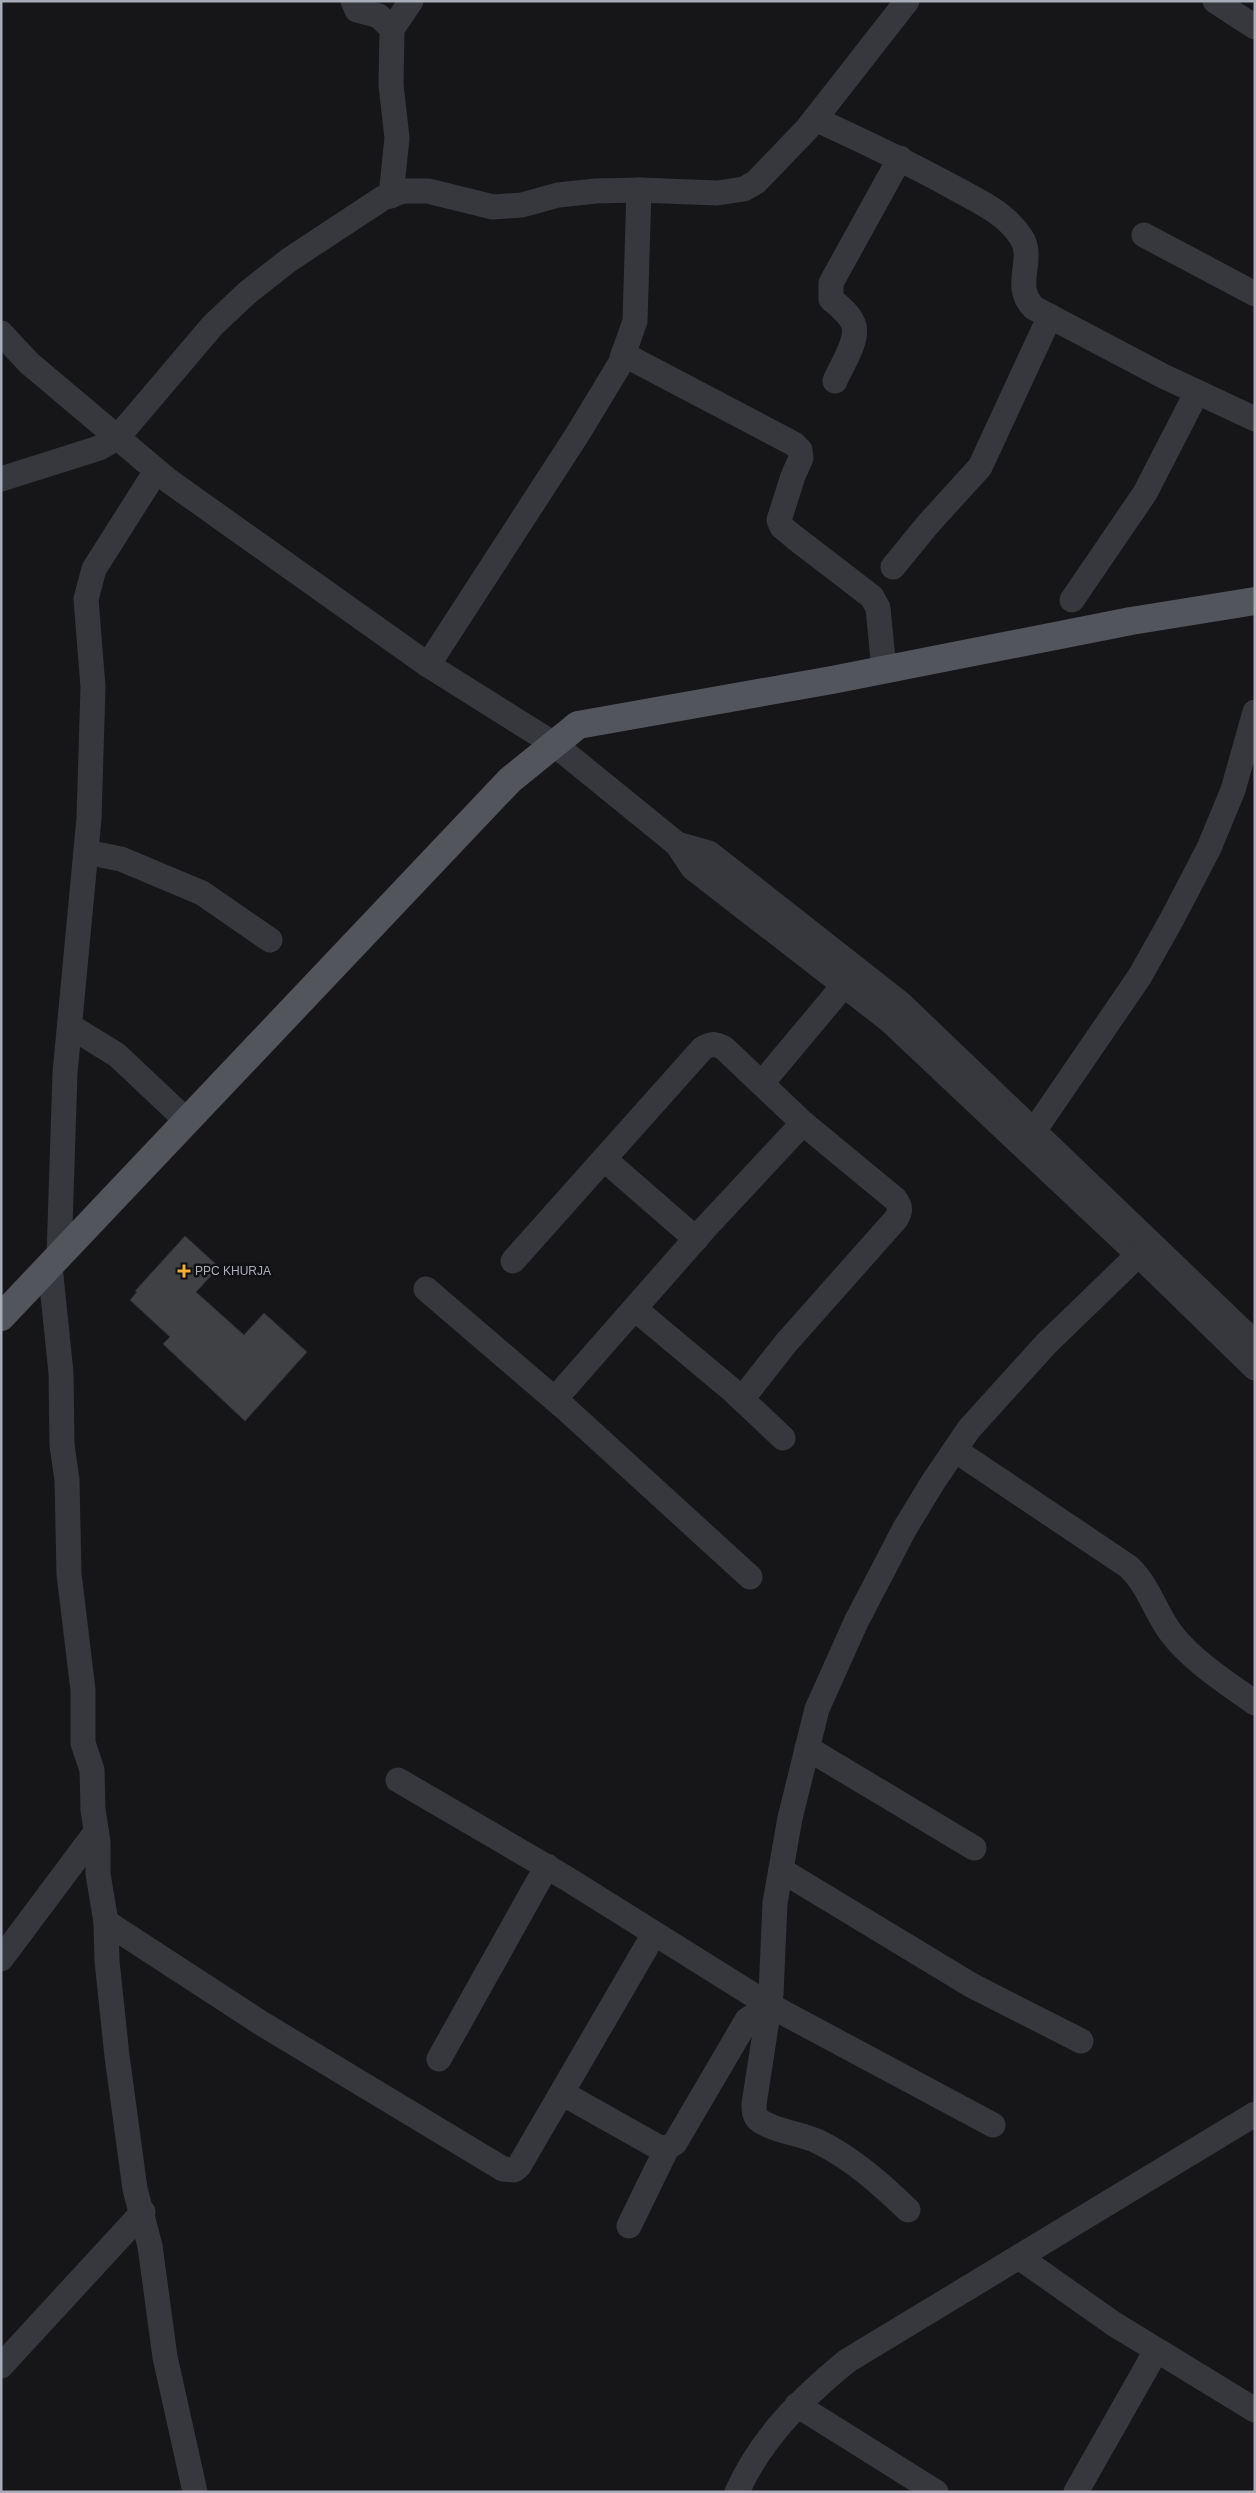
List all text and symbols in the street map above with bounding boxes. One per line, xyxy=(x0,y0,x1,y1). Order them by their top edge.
marker: PPC KHURJA xyxy=(177,1264,191,1278)
place label: PPC KHURJA xyxy=(195,1264,271,1278)

